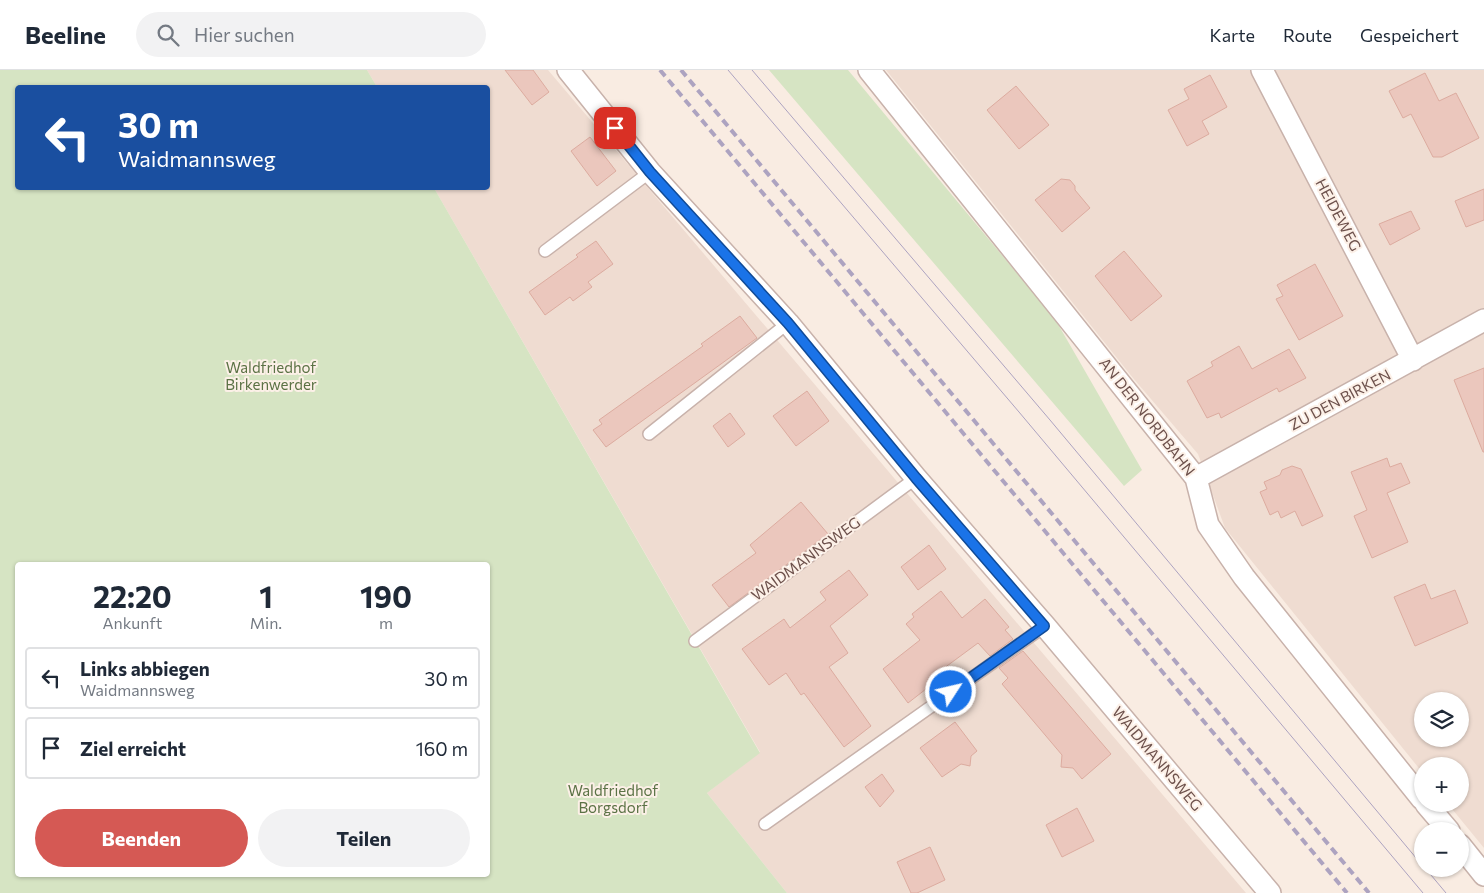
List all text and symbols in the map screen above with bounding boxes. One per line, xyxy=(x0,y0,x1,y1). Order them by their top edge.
search box xyxy=(136,12,486,57)
text: Beeline xyxy=(25,20,106,49)
icon: search xyxy=(154,21,182,49)
text: Hier suchen xyxy=(194,23,295,46)
text: Karte xyxy=(1210,24,1255,46)
text: Route xyxy=(1283,24,1332,46)
text: Gespeichert xyxy=(1360,24,1459,46)
text: 30 m xyxy=(118,102,199,145)
icon: left xyxy=(35,105,100,170)
pin xyxy=(594,107,636,149)
icon: arrive xyxy=(601,114,629,142)
text: Waidmannsweg xyxy=(118,145,276,172)
street label: HEIDEWEG xyxy=(1312,175,1365,254)
street label: AN DER NORDBAHN xyxy=(1096,354,1199,479)
park label: Waldfriedhof Birkenwerder xyxy=(225,358,317,393)
street label: ZU DEN BIRKEN xyxy=(1286,365,1393,433)
street label: WAIDMANNSWEG xyxy=(747,513,864,604)
text: 22:20 xyxy=(93,577,172,614)
text: 1 xyxy=(259,577,273,614)
text: 190 xyxy=(360,577,412,614)
text: Ankunft xyxy=(102,613,162,632)
text: Min. xyxy=(250,613,282,632)
text: m xyxy=(379,613,393,632)
text: Links abbiegen xyxy=(80,657,210,680)
icon: left xyxy=(37,664,65,692)
position arrow xyxy=(924,665,976,717)
text: 30 m xyxy=(425,667,468,690)
text: Waidmannsweg xyxy=(80,680,195,699)
map controls xyxy=(1414,692,1469,877)
button: layers xyxy=(1414,692,1469,747)
street label: WAIDMANNSWEG xyxy=(1109,703,1207,814)
icon: arrive xyxy=(37,734,65,762)
text: Ziel erreicht xyxy=(80,737,186,760)
text: 160 m xyxy=(416,737,468,760)
button: + xyxy=(1414,757,1469,812)
park label: Waldfriedhof Borgsdorf xyxy=(568,781,658,816)
button: Beenden xyxy=(35,809,248,867)
button: Teilen xyxy=(258,809,470,867)
button: − xyxy=(1414,822,1469,877)

